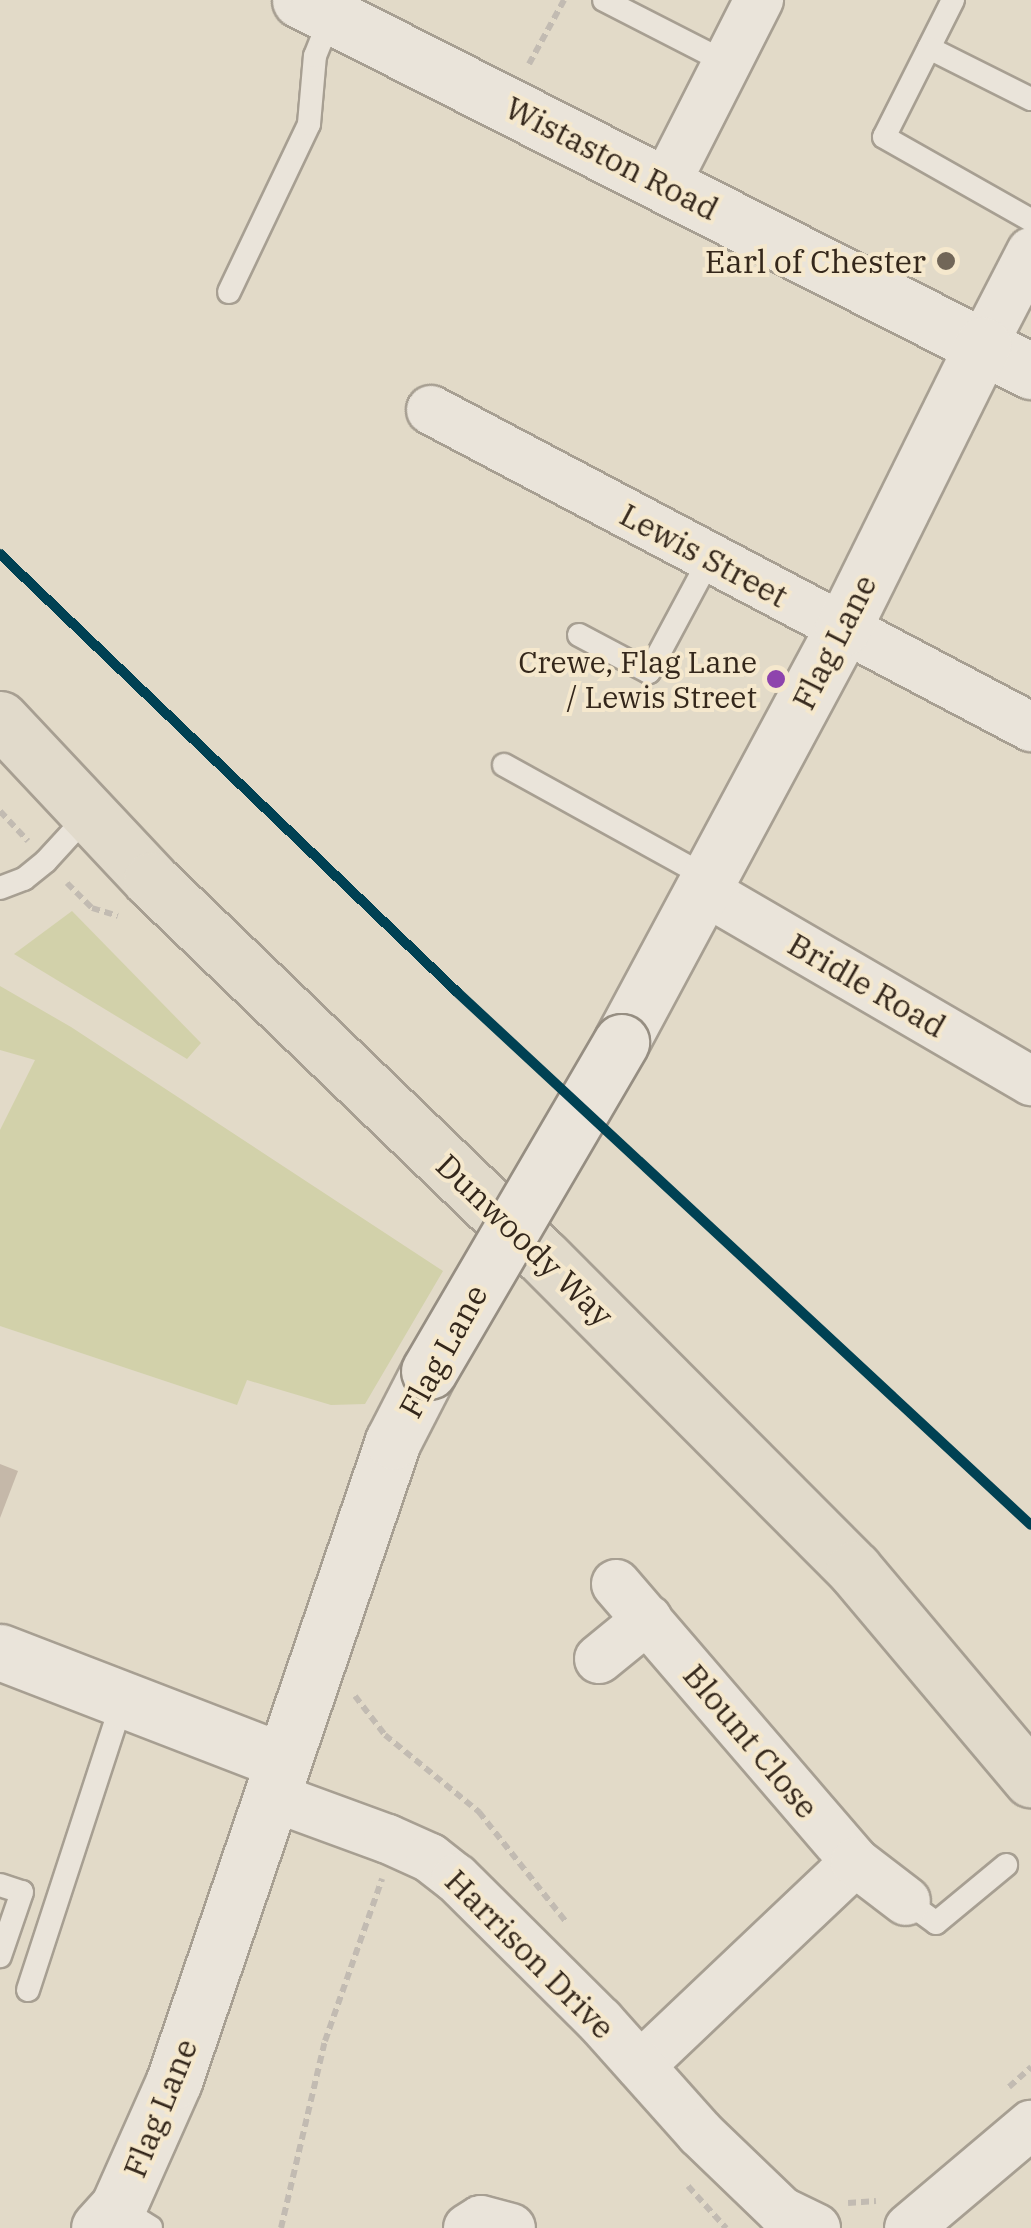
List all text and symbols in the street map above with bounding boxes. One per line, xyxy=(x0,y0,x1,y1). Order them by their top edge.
street label: Wistaston Road xyxy=(499,88,725,228)
place label: Earl of Chester xyxy=(705,242,926,280)
marker: Earl of Chester xyxy=(935,250,957,272)
street label: Lewis Street xyxy=(614,495,794,615)
street label: Flag Lane xyxy=(784,568,884,716)
place label: Crewe, Flag Lane / Lewis Street xyxy=(518,644,757,714)
marker: Crewe, Flag Lane / Lewis Street xyxy=(766,669,786,689)
street label: Bridle Road xyxy=(781,924,953,1046)
street label: Dunwoody Way xyxy=(429,1146,621,1334)
street label: Flag Lane xyxy=(391,1278,495,1424)
street label: Blount Close xyxy=(675,1656,827,1826)
street label: Harrison Drive xyxy=(437,1861,623,2047)
street label: Flag Lane xyxy=(115,2033,205,2183)

